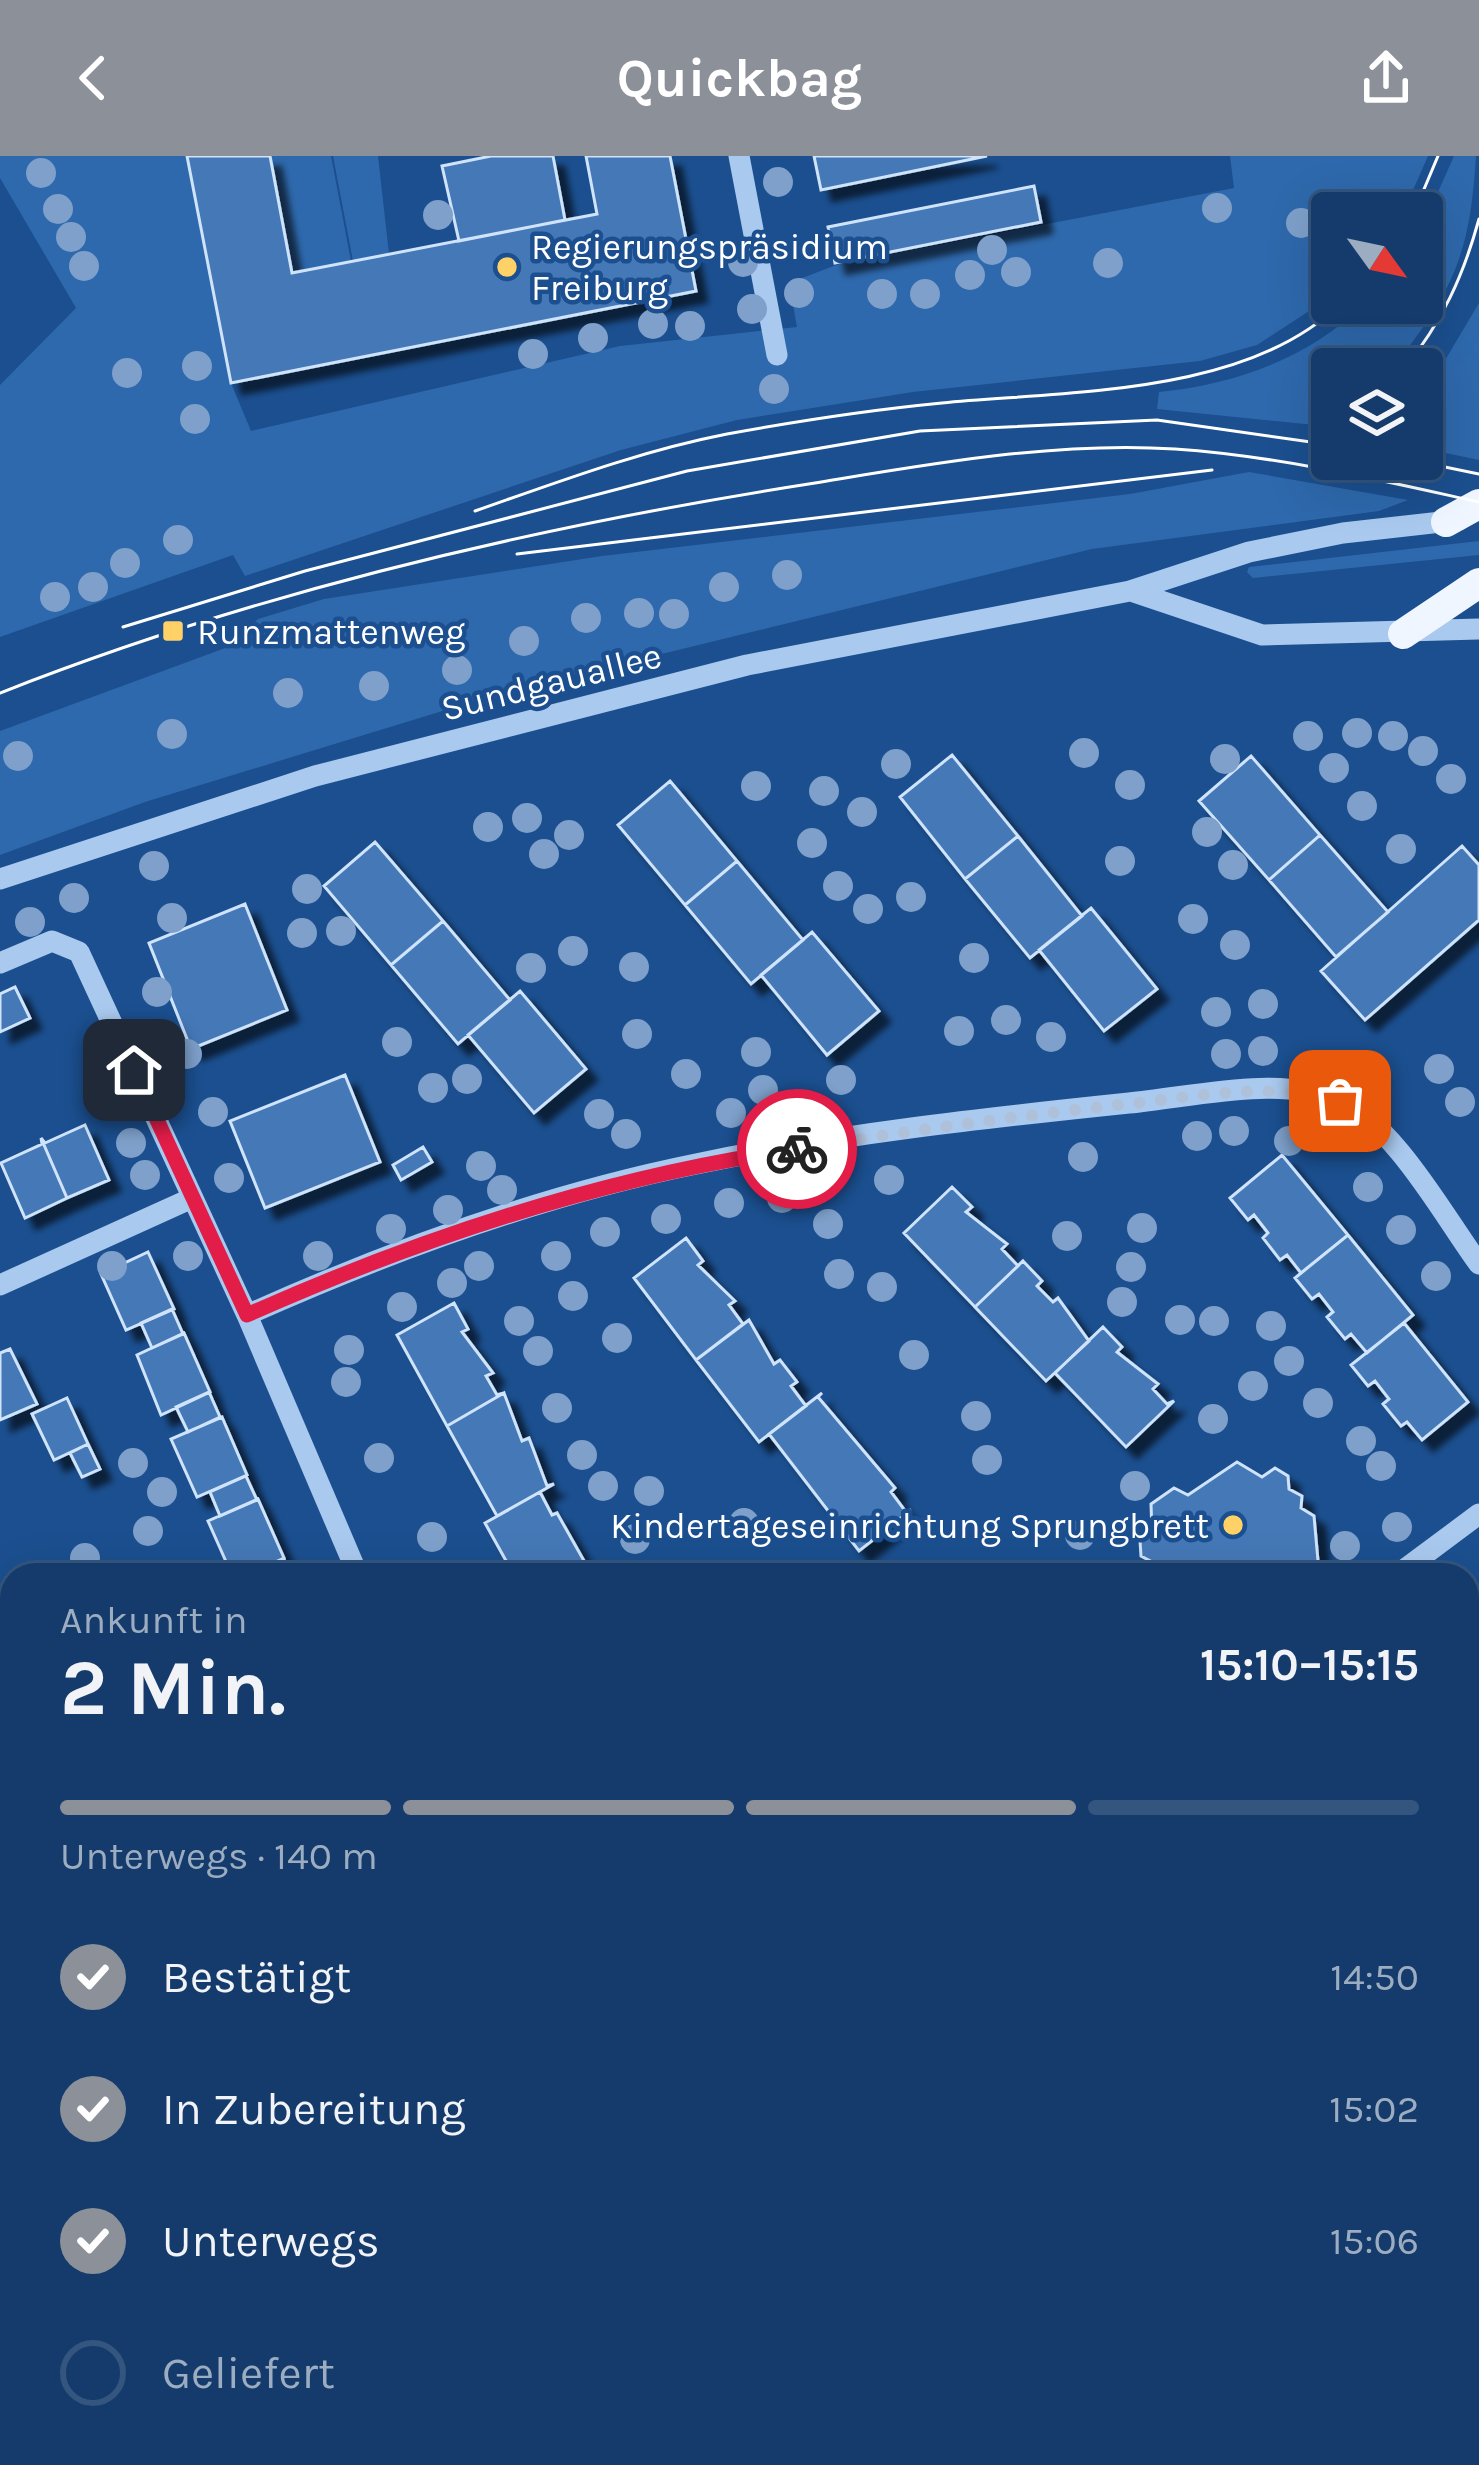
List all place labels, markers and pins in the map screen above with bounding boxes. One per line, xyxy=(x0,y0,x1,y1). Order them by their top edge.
place label: Regierungspräsidium Freiburg xyxy=(531,226,888,309)
marker: Regierungspräsidium Freiburg xyxy=(494,254,520,280)
place label: Runzmattenweg xyxy=(197,611,465,653)
marker: Runzmattenweg xyxy=(160,618,186,644)
pin xyxy=(83,1019,185,1121)
pin xyxy=(1289,1050,1391,1152)
place label: Kindertageseinrichtung Sprungbrett xyxy=(610,1505,1209,1547)
marker: Kindertageseinrichtung Sprungbrett xyxy=(1220,1512,1246,1538)

